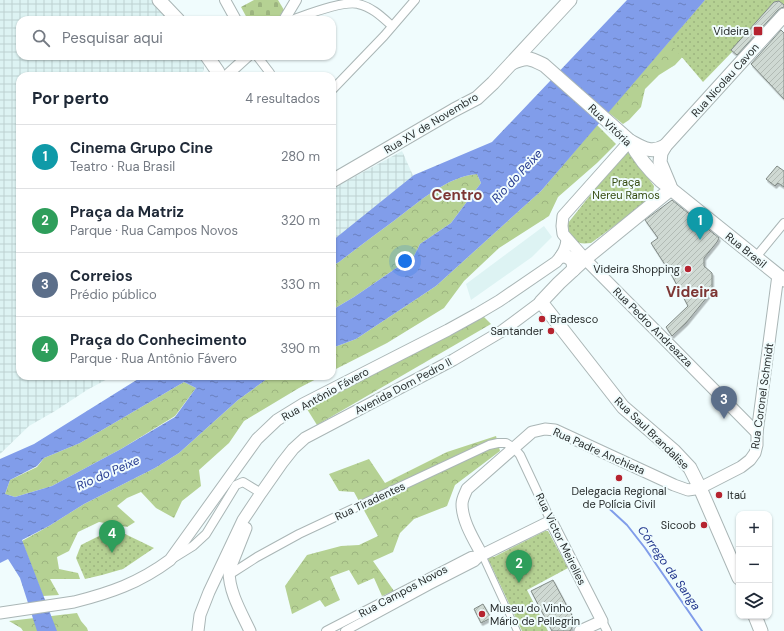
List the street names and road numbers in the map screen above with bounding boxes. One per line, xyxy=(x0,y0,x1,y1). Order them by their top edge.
street label: Rua Nicolau Cavon xyxy=(688,40,762,120)
street label: Rua XV de Novembro xyxy=(381,89,481,157)
street label: Rua Vitória xyxy=(585,101,635,149)
street label: Rua Brasil xyxy=(723,229,769,271)
street label: Rua Pedro Andreazza xyxy=(610,284,696,370)
street label: Rua Coronel Schmidt xyxy=(748,342,776,450)
street label: Avenida Dom Pedro II xyxy=(352,355,454,417)
street label: Rua Antônio Fávero xyxy=(279,364,371,424)
street label: Rua Saul Brandalise xyxy=(612,394,692,472)
street label: Rua Padre Anchieta xyxy=(551,424,647,478)
street label: Rua Tiradentes xyxy=(333,479,407,523)
street label: Rua Victor Meirelles xyxy=(533,491,589,587)
street label: Rua Campos Novos xyxy=(356,562,450,620)

